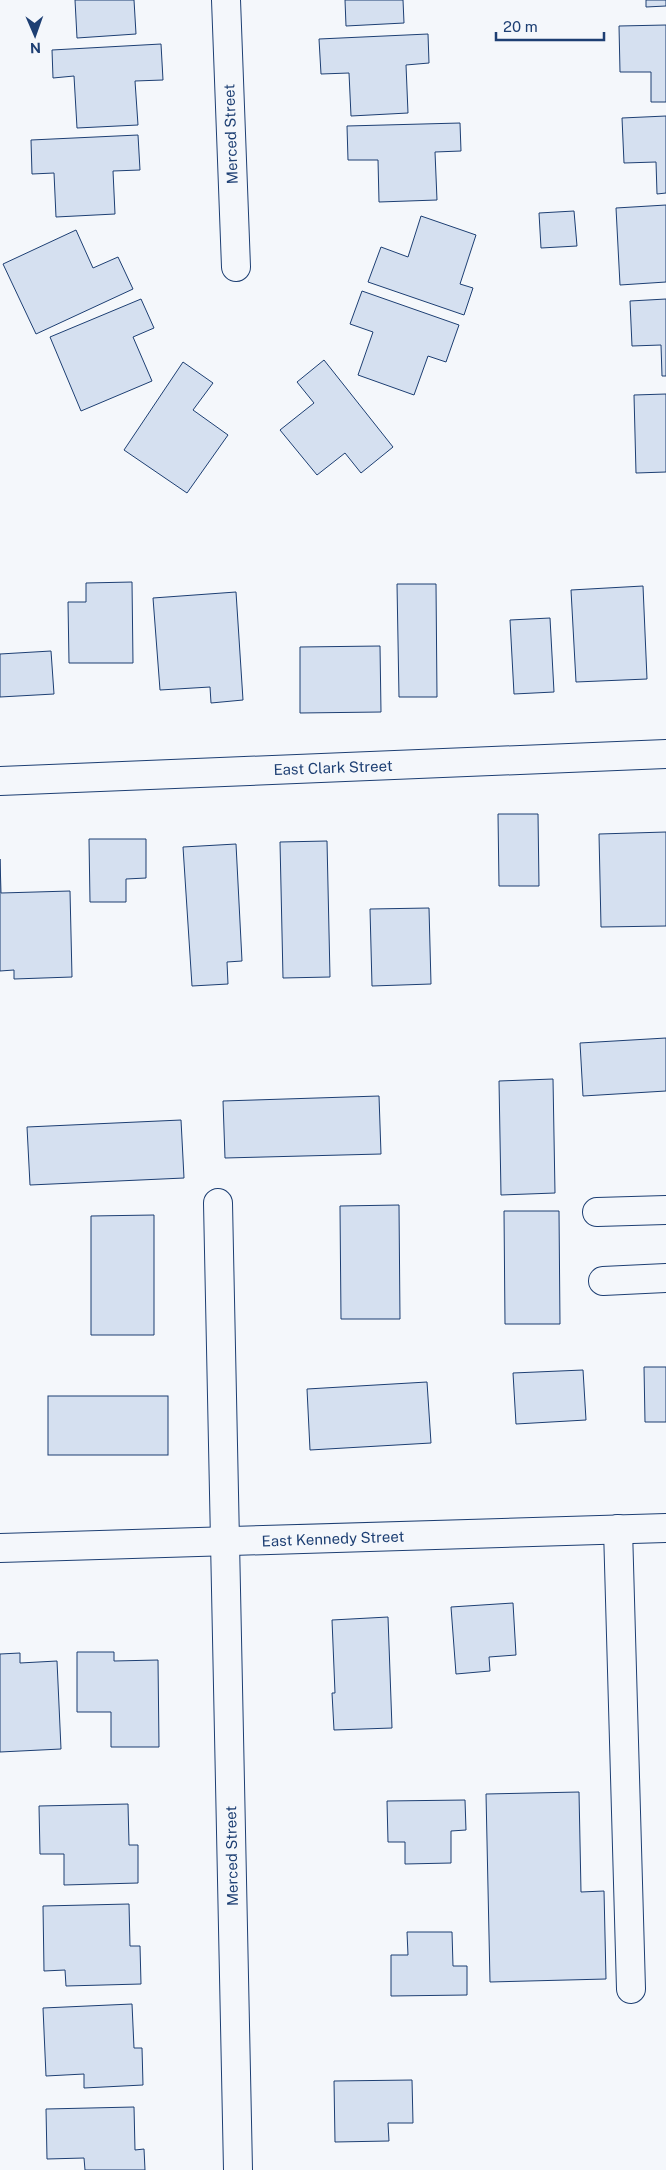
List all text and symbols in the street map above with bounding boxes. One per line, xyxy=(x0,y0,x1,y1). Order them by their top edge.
north arrow xyxy=(10,10,60,60)
scale bar xyxy=(496,10,604,42)
text: 20 m xyxy=(503,18,538,35)
text: N xyxy=(30,40,41,56)
street label: Merced Street xyxy=(220,83,241,185)
street label: East Clark Street xyxy=(273,757,393,778)
street label: East Kennedy Street xyxy=(261,1528,405,1549)
street label: Merced Street xyxy=(222,1805,241,1906)

